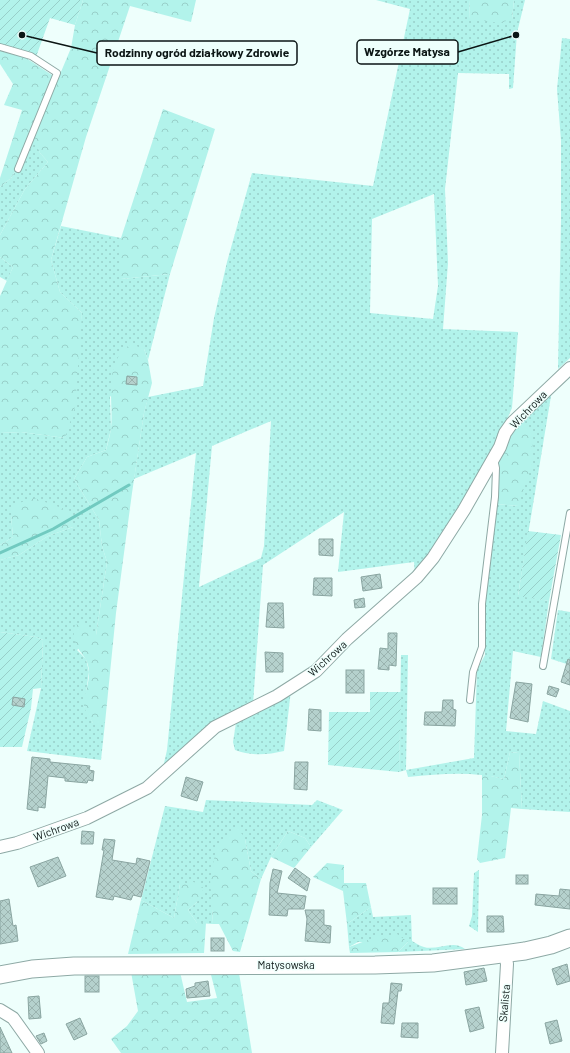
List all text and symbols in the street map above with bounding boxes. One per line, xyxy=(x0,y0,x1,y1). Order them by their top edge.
callout: Wzgórze Matysa xyxy=(357,40,458,64)
callout: Rodzinny ogród działkowy Zdrowie xyxy=(97,41,297,65)
text: Wzgórze Matysa xyxy=(364,44,450,58)
text: Rodzinny ogród działkowy Zdrowie xyxy=(105,45,290,59)
street label: Wichrowa xyxy=(507,387,549,431)
street label: Wichrowa xyxy=(305,637,349,679)
street label: Wichrowa xyxy=(32,815,80,843)
street label: Matysowska xyxy=(257,958,315,971)
street label: Skalista xyxy=(496,984,512,1022)

